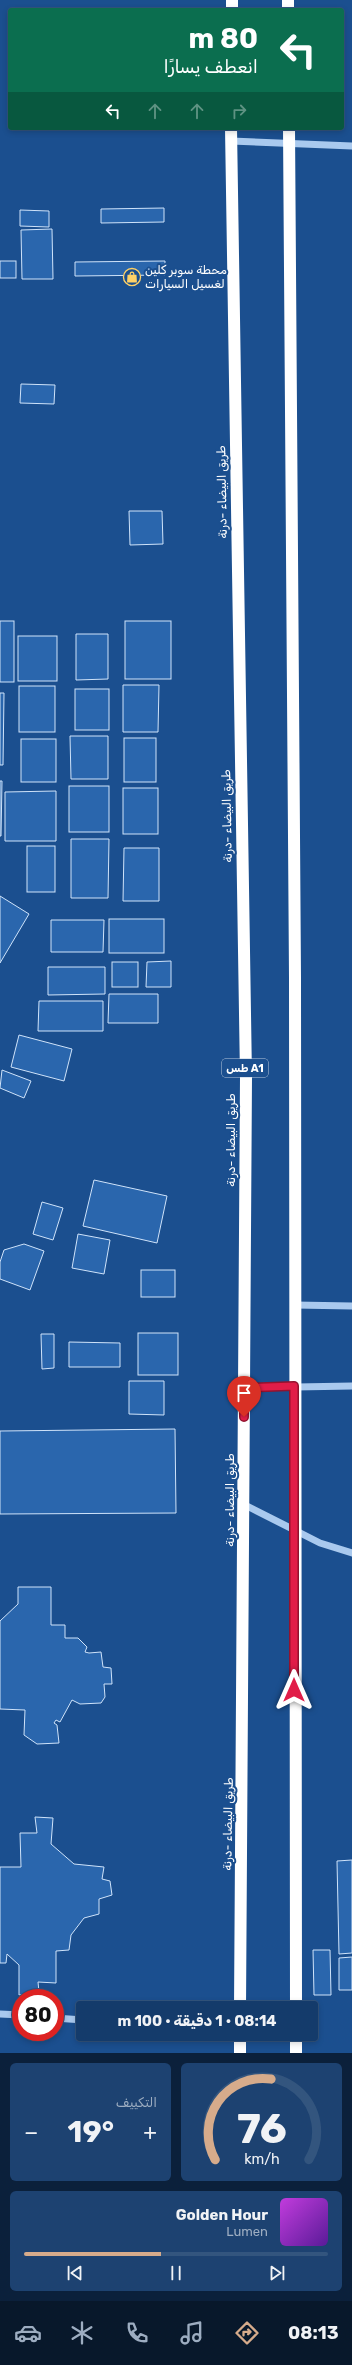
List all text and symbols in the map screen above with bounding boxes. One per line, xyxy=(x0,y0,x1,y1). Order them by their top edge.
text: 80 m xyxy=(188,22,258,55)
icon: left xyxy=(272,24,324,76)
text: انعطف يسارًا xyxy=(164,56,258,78)
icon: left xyxy=(102,100,124,122)
icon: ahead xyxy=(144,100,166,122)
icon: ahead xyxy=(186,100,208,122)
icon: right xyxy=(228,100,250,122)
place label: محطة سوبر كلين لغسيل السيارات xyxy=(145,263,227,292)
shop icon: محطة سوبر كلين لغسيل السيارات xyxy=(122,267,142,287)
street label: طريق البيضاء -درنة xyxy=(214,445,231,539)
street label: طريق البيضاء -درنة xyxy=(219,769,236,863)
road number: طس A1 xyxy=(222,1059,268,1077)
street label: طريق البيضاء -درنة xyxy=(224,1093,239,1187)
pin xyxy=(227,1376,261,1417)
icon: arrive xyxy=(233,1382,255,1404)
street label: طريق البيضاء -درنة xyxy=(223,1453,238,1547)
position arrow xyxy=(273,1669,315,1711)
street label: طريق البيضاء -درنة xyxy=(220,1777,237,1871)
speed limit sign: 80 xyxy=(12,1989,64,2041)
text: 08:14 · 1 دقيقة · 100 m xyxy=(117,2012,277,2030)
text: التكييف xyxy=(116,2095,157,2110)
text: 76 xyxy=(237,2104,286,2153)
text: 19° xyxy=(68,2114,114,2150)
text: − xyxy=(24,2119,38,2146)
text: + xyxy=(143,2119,157,2146)
text: km/h xyxy=(244,2151,279,2168)
text: Golden Hour xyxy=(176,2206,268,2224)
text: Lumen xyxy=(226,2224,268,2239)
icon: previous xyxy=(64,2262,86,2284)
icon: pause xyxy=(165,2262,187,2284)
icon: next xyxy=(266,2262,288,2284)
icon: car xyxy=(14,2319,42,2347)
icon: climate xyxy=(68,2319,96,2347)
icon: phone xyxy=(123,2319,151,2347)
icon: music xyxy=(178,2319,206,2347)
icon: directions xyxy=(233,2319,261,2347)
text: 08:13 xyxy=(288,2322,339,2344)

